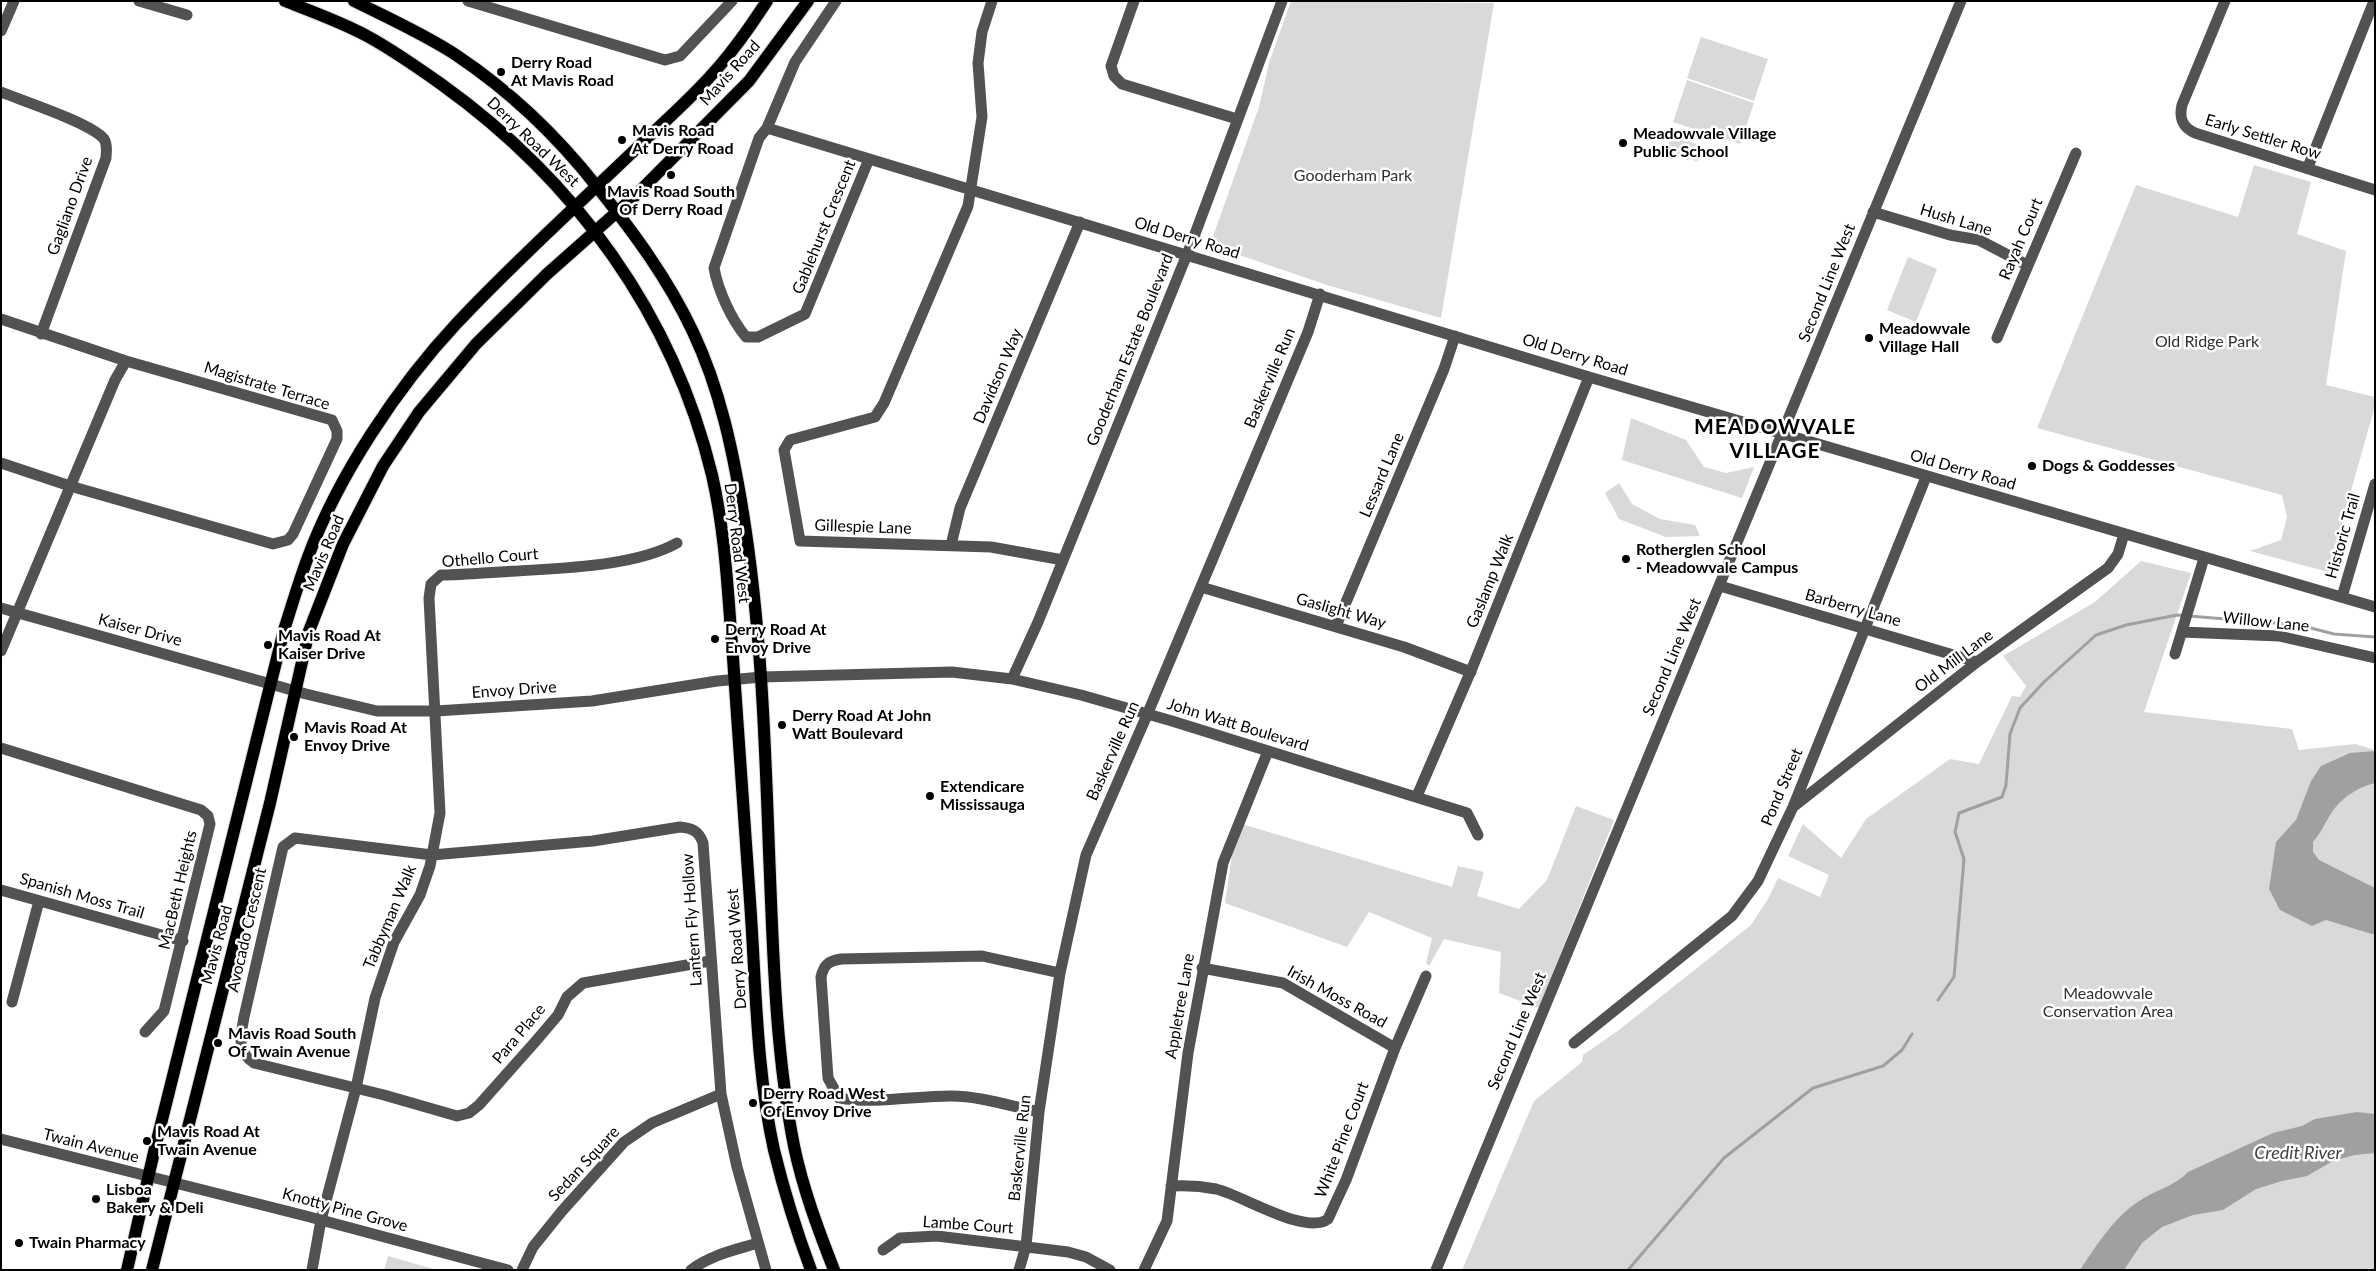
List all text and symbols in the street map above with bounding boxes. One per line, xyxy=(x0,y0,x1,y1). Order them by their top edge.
street label: Mavis Road xyxy=(696,36,764,110)
place label: Derry Road At Mavis Road xyxy=(511,53,614,91)
marker: Derry Road At Mavis Road xyxy=(495,66,507,78)
street label: Derry Road West xyxy=(483,93,583,191)
street label: Early Settler Row xyxy=(2203,110,2323,164)
place label: Mavis Road At Derry Road xyxy=(632,121,733,159)
place label: Meadowvale Village Public School xyxy=(1633,124,1776,162)
marker: Mavis Road At Derry Road xyxy=(616,134,628,146)
marker: Meadowvale Village Public School xyxy=(1617,137,1629,149)
street label: Gagliano Drive xyxy=(43,154,97,258)
street label: Gablehurst Crescent xyxy=(788,157,860,297)
park label: Gooderham Park xyxy=(1294,166,1412,186)
marker: Mavis Road South Of Derry Road xyxy=(665,169,677,181)
place label: Mavis Road South Of Derry Road xyxy=(607,182,735,220)
street label: Rayah Court xyxy=(1995,195,2047,283)
street label: Hush Lane xyxy=(1918,200,1994,240)
street label: Old Derry Road xyxy=(1132,213,1242,263)
street label: Second Line West xyxy=(1795,221,1859,345)
street label: Gooderham Estate Boulevard xyxy=(1083,251,1177,449)
place label: Meadowvale Village Hall xyxy=(1879,319,1970,357)
street label: Baskerville Run xyxy=(1240,325,1300,431)
street label: Davidson Way xyxy=(969,326,1027,426)
street label: Old Derry Road xyxy=(1520,330,1630,380)
marker: Meadowvale Village Hall xyxy=(1863,332,1875,344)
park label: Old Ridge Park xyxy=(2155,332,2259,352)
street label: Magistrate Terrace xyxy=(202,358,332,414)
district label: MEADOWVALE VILLAGE xyxy=(1693,414,1857,464)
street label: Lessard Lane xyxy=(1356,430,1408,520)
street label: Old Derry Road xyxy=(1908,446,2018,494)
place label: Dogs & Goddesses xyxy=(2042,456,2175,476)
marker: Dogs & Goddesses xyxy=(2026,460,2038,472)
street label: Derry Road West xyxy=(720,482,754,604)
street label: Historic Trail xyxy=(2322,491,2364,581)
street label: Mavis Road xyxy=(299,512,349,594)
street label: Gillespie Lane xyxy=(814,516,912,538)
street label: Gaslamp Walk xyxy=(1462,531,1518,631)
place label: Rotherglen School - Meadowvale Campus xyxy=(1636,540,1798,578)
street label: Othello Court xyxy=(441,544,539,572)
marker: Rotherglen School - Meadowvale Campus xyxy=(1620,553,1632,565)
street label: Barberry Lane xyxy=(1803,585,1903,631)
street label: Gaslight Way xyxy=(1294,589,1388,633)
street label: Second Line West xyxy=(1639,595,1705,719)
street label: Willow Lane xyxy=(2222,608,2310,636)
street label: Kaiser Drive xyxy=(96,610,184,650)
place label: Derry Road At Envoy Drive xyxy=(725,620,826,658)
street label: Old Mill Lane xyxy=(1911,625,1997,697)
place label: Mavis Road At Kaiser Drive xyxy=(278,626,381,664)
marker: Derry Road At Envoy Drive xyxy=(709,633,721,645)
marker: Mavis Road At Kaiser Drive xyxy=(262,639,274,651)
street label: Envoy Drive xyxy=(471,677,557,703)
street label: John Watt Boulevard xyxy=(1165,694,1311,756)
street label: Baskerville Run xyxy=(1083,698,1143,804)
place label: Derry Road At John Watt Boulevard xyxy=(792,706,931,744)
place label: Mavis Road At Envoy Drive xyxy=(304,718,407,756)
marker: Derry Road At John Watt Boulevard xyxy=(776,719,788,731)
marker: Mavis Road At Envoy Drive xyxy=(288,731,300,743)
street label: Pond Street xyxy=(1757,745,1807,829)
place label: Extendicare Mississauga xyxy=(940,777,1025,815)
marker: Extendicare Mississauga xyxy=(924,790,936,802)
street label: MacBeth Heights xyxy=(155,829,201,951)
street label: Lantern Fly Hollow xyxy=(678,853,706,987)
street label: Tabbyman Walk xyxy=(359,862,421,972)
street label: Avocado Crescent xyxy=(223,866,271,994)
street label: Spanish Moss Trail xyxy=(17,869,147,923)
street label: Derry Road West xyxy=(723,888,751,1010)
street label: Mavis Road xyxy=(197,903,237,987)
street label: Appletree Lane xyxy=(1161,952,1199,1060)
street label: Irish Moss Road xyxy=(1284,962,1390,1032)
street label: Second Line West xyxy=(1484,969,1550,1093)
park label: Meadowvale Conservation Area xyxy=(2043,984,2173,1022)
street label: Para Place xyxy=(488,1000,550,1068)
place label: Mavis Road South Of Twain Avenue xyxy=(228,1024,356,1062)
marker: Mavis Road South Of Twain Avenue xyxy=(212,1037,224,1049)
street label: White Pine Court xyxy=(1311,1079,1373,1201)
place label: Derry Road West Of Envoy Drive xyxy=(763,1084,885,1122)
street label: Baskerville Run xyxy=(1005,1094,1035,1202)
marker: Derry Road West Of Envoy Drive xyxy=(747,1097,759,1109)
place label: Mavis Road At Twain Avenue xyxy=(157,1122,260,1160)
street label: Sedan Square xyxy=(544,1123,624,1205)
street label: Twain Avenue xyxy=(41,1125,141,1167)
marker: Mavis Road At Twain Avenue xyxy=(141,1135,153,1147)
water label: Credit River xyxy=(2254,1142,2342,1164)
place label: Lisboa Bakery & Deli xyxy=(106,1180,204,1218)
street label: Knotty Pine Grove xyxy=(280,1184,410,1236)
marker: Lisboa Bakery & Deli xyxy=(90,1193,102,1205)
street label: Lambe Court xyxy=(922,1212,1014,1238)
place label: Twain Pharmacy xyxy=(29,1233,146,1253)
marker: Twain Pharmacy xyxy=(13,1237,25,1249)

